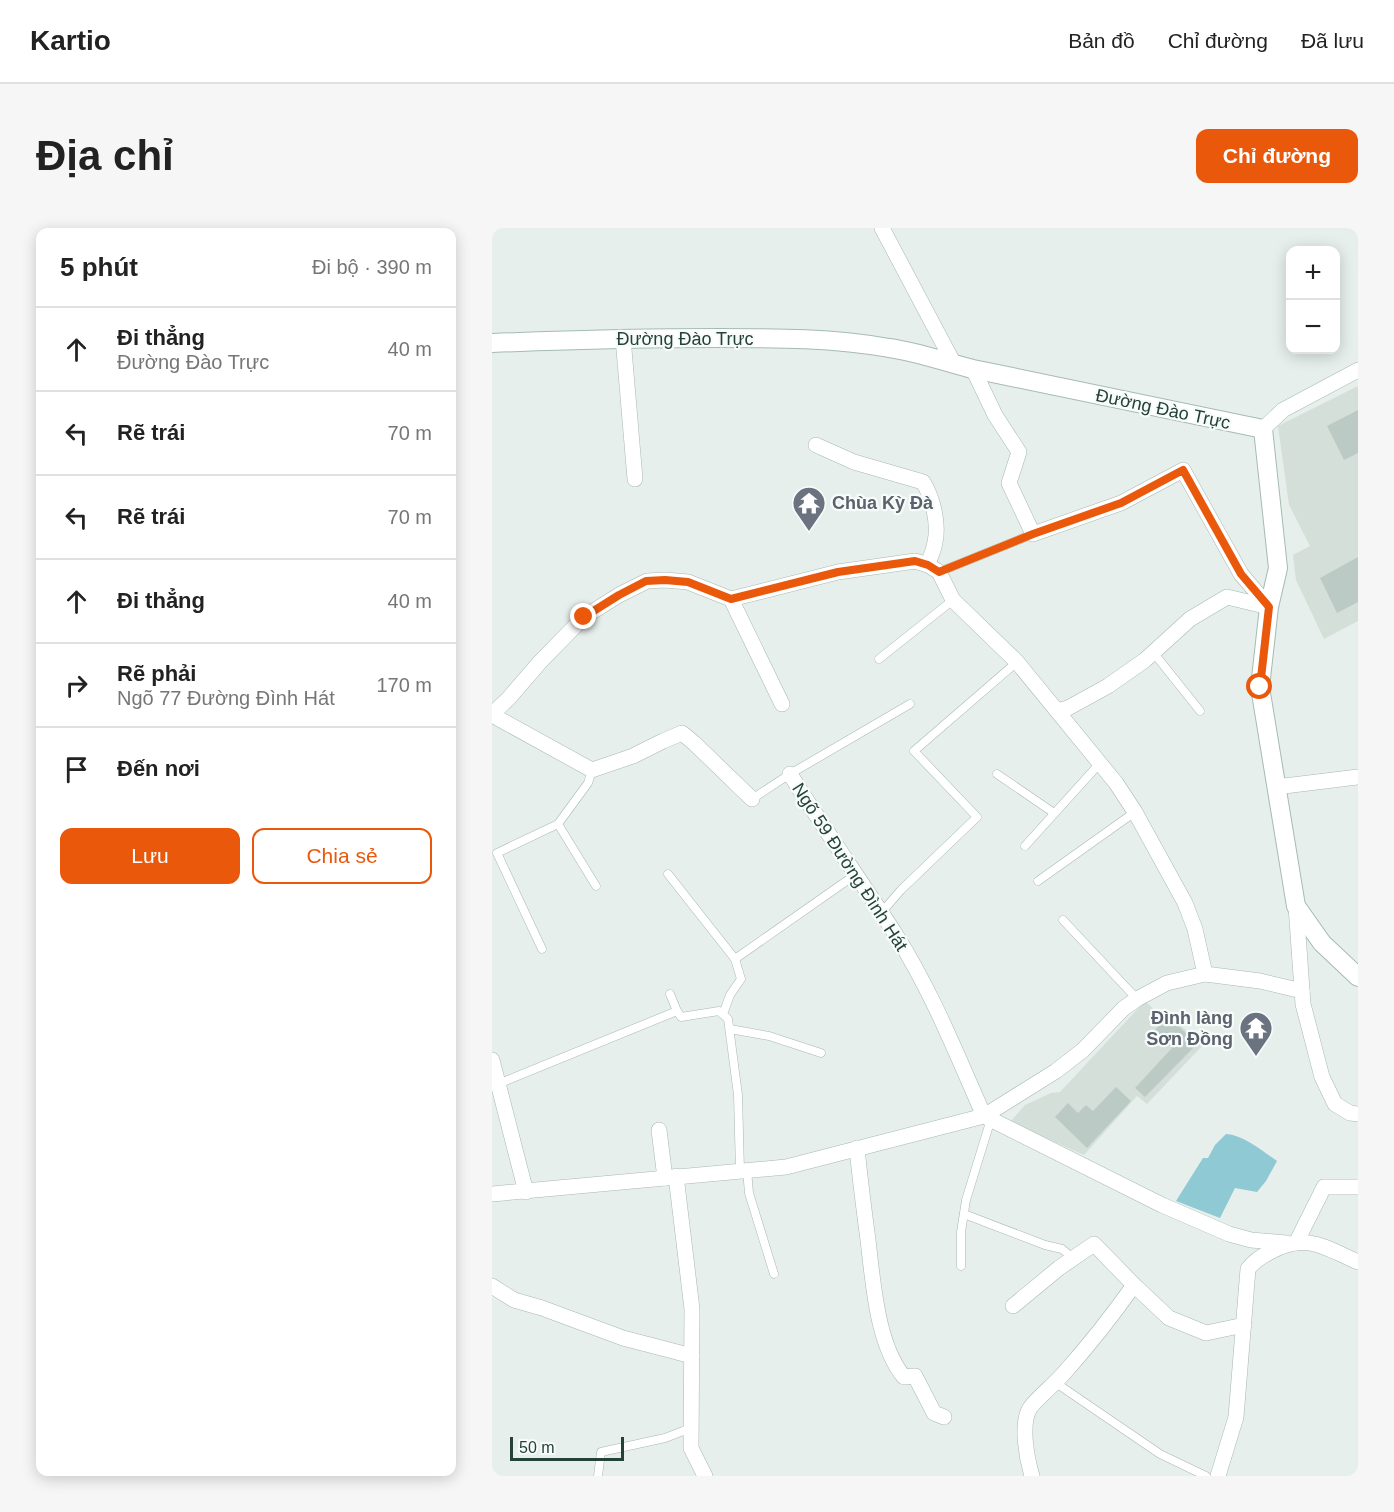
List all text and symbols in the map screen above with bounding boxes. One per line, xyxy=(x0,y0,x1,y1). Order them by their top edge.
text: Kartio xyxy=(30,25,111,56)
text: Bản đồ xyxy=(1068,29,1135,52)
text: Chỉ đường xyxy=(1168,29,1268,52)
text: Đã lưu xyxy=(1301,29,1364,52)
button: Chỉ đường xyxy=(1196,129,1358,183)
text: Địa chỉ xyxy=(36,132,174,179)
map controls xyxy=(1286,246,1340,354)
button: + xyxy=(1286,246,1340,300)
text: 5 phút xyxy=(60,252,138,282)
text: Đi bộ · 390 m xyxy=(312,256,432,278)
button: − xyxy=(1286,300,1340,354)
text: Đi thẳng xyxy=(117,325,205,350)
street label: Đường Đào Trực xyxy=(617,329,753,349)
icon: ahead xyxy=(60,333,93,366)
text: 40 m xyxy=(388,338,432,360)
text: Đường Đào Trực xyxy=(117,351,269,373)
street label: Đường Đào Trực xyxy=(1094,385,1232,433)
icon: left xyxy=(60,417,93,450)
text: Rẽ trái xyxy=(117,420,185,445)
text: 70 m xyxy=(388,422,432,444)
temple icon: Chùa Kỳ Đà xyxy=(791,485,827,532)
place label: Chùa Kỳ Đà xyxy=(832,493,934,513)
icon: left xyxy=(60,501,93,534)
text: Rẽ trái xyxy=(117,504,185,529)
text: 70 m xyxy=(388,506,432,528)
icon: ahead xyxy=(60,585,93,618)
text: Đi thẳng xyxy=(117,588,205,613)
text: 40 m xyxy=(388,590,432,612)
route end xyxy=(570,603,596,629)
text: Rẽ phải xyxy=(117,661,196,686)
icon: right xyxy=(60,669,93,702)
route start xyxy=(1246,673,1272,699)
text: 170 m xyxy=(376,674,432,696)
text: Ngõ 77 Đường Đình Hát xyxy=(117,687,335,709)
icon: arrive xyxy=(60,753,93,786)
text: Đến nơi xyxy=(117,756,200,781)
street label: Ngõ 59 Đường Đình Hát xyxy=(788,779,912,955)
button: Lưu xyxy=(60,828,240,884)
button: Chia sẻ xyxy=(252,828,432,884)
place label: Đình làng Sơn Đồng xyxy=(1146,1008,1233,1049)
temple icon: Đình làng Sơn Đồng xyxy=(1238,1010,1274,1057)
scale bar xyxy=(510,1434,624,1462)
text: 50 m xyxy=(519,1439,555,1456)

